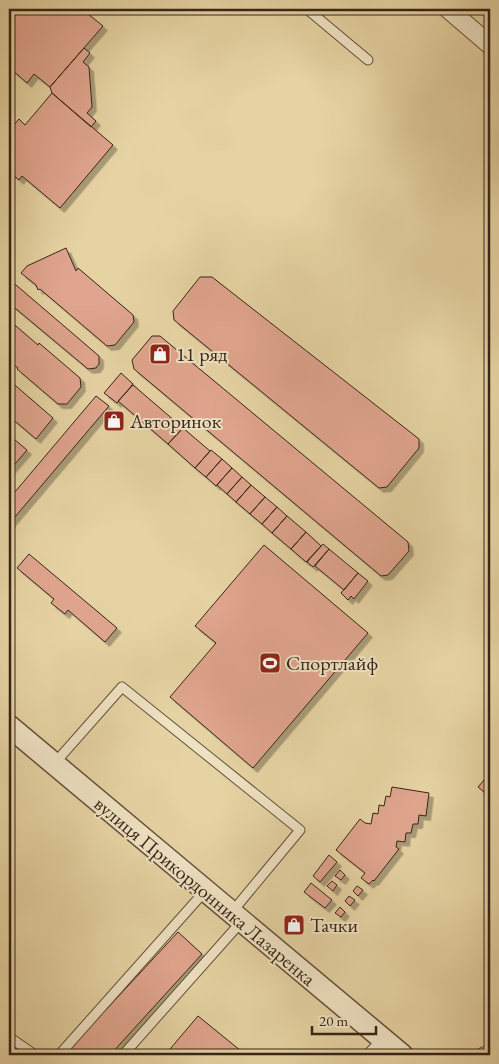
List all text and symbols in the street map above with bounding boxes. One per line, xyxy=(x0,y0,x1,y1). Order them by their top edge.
place label: 11 ряд xyxy=(176,341,227,367)
shop icon: 11 ряд xyxy=(148,342,172,366)
place label: Авторинок xyxy=(129,408,222,434)
shop icon: Авторинок xyxy=(102,409,126,433)
place label: Спортлайф xyxy=(286,650,378,676)
sports icon: Спортлайф xyxy=(258,651,282,675)
street label: вулиця Прикордонника Лазаренка xyxy=(89,791,321,991)
place label: Тачки xyxy=(310,912,358,938)
shop icon: Тачки xyxy=(282,913,306,937)
scale bar xyxy=(312,1004,375,1036)
text: 20 m xyxy=(319,1011,348,1030)

